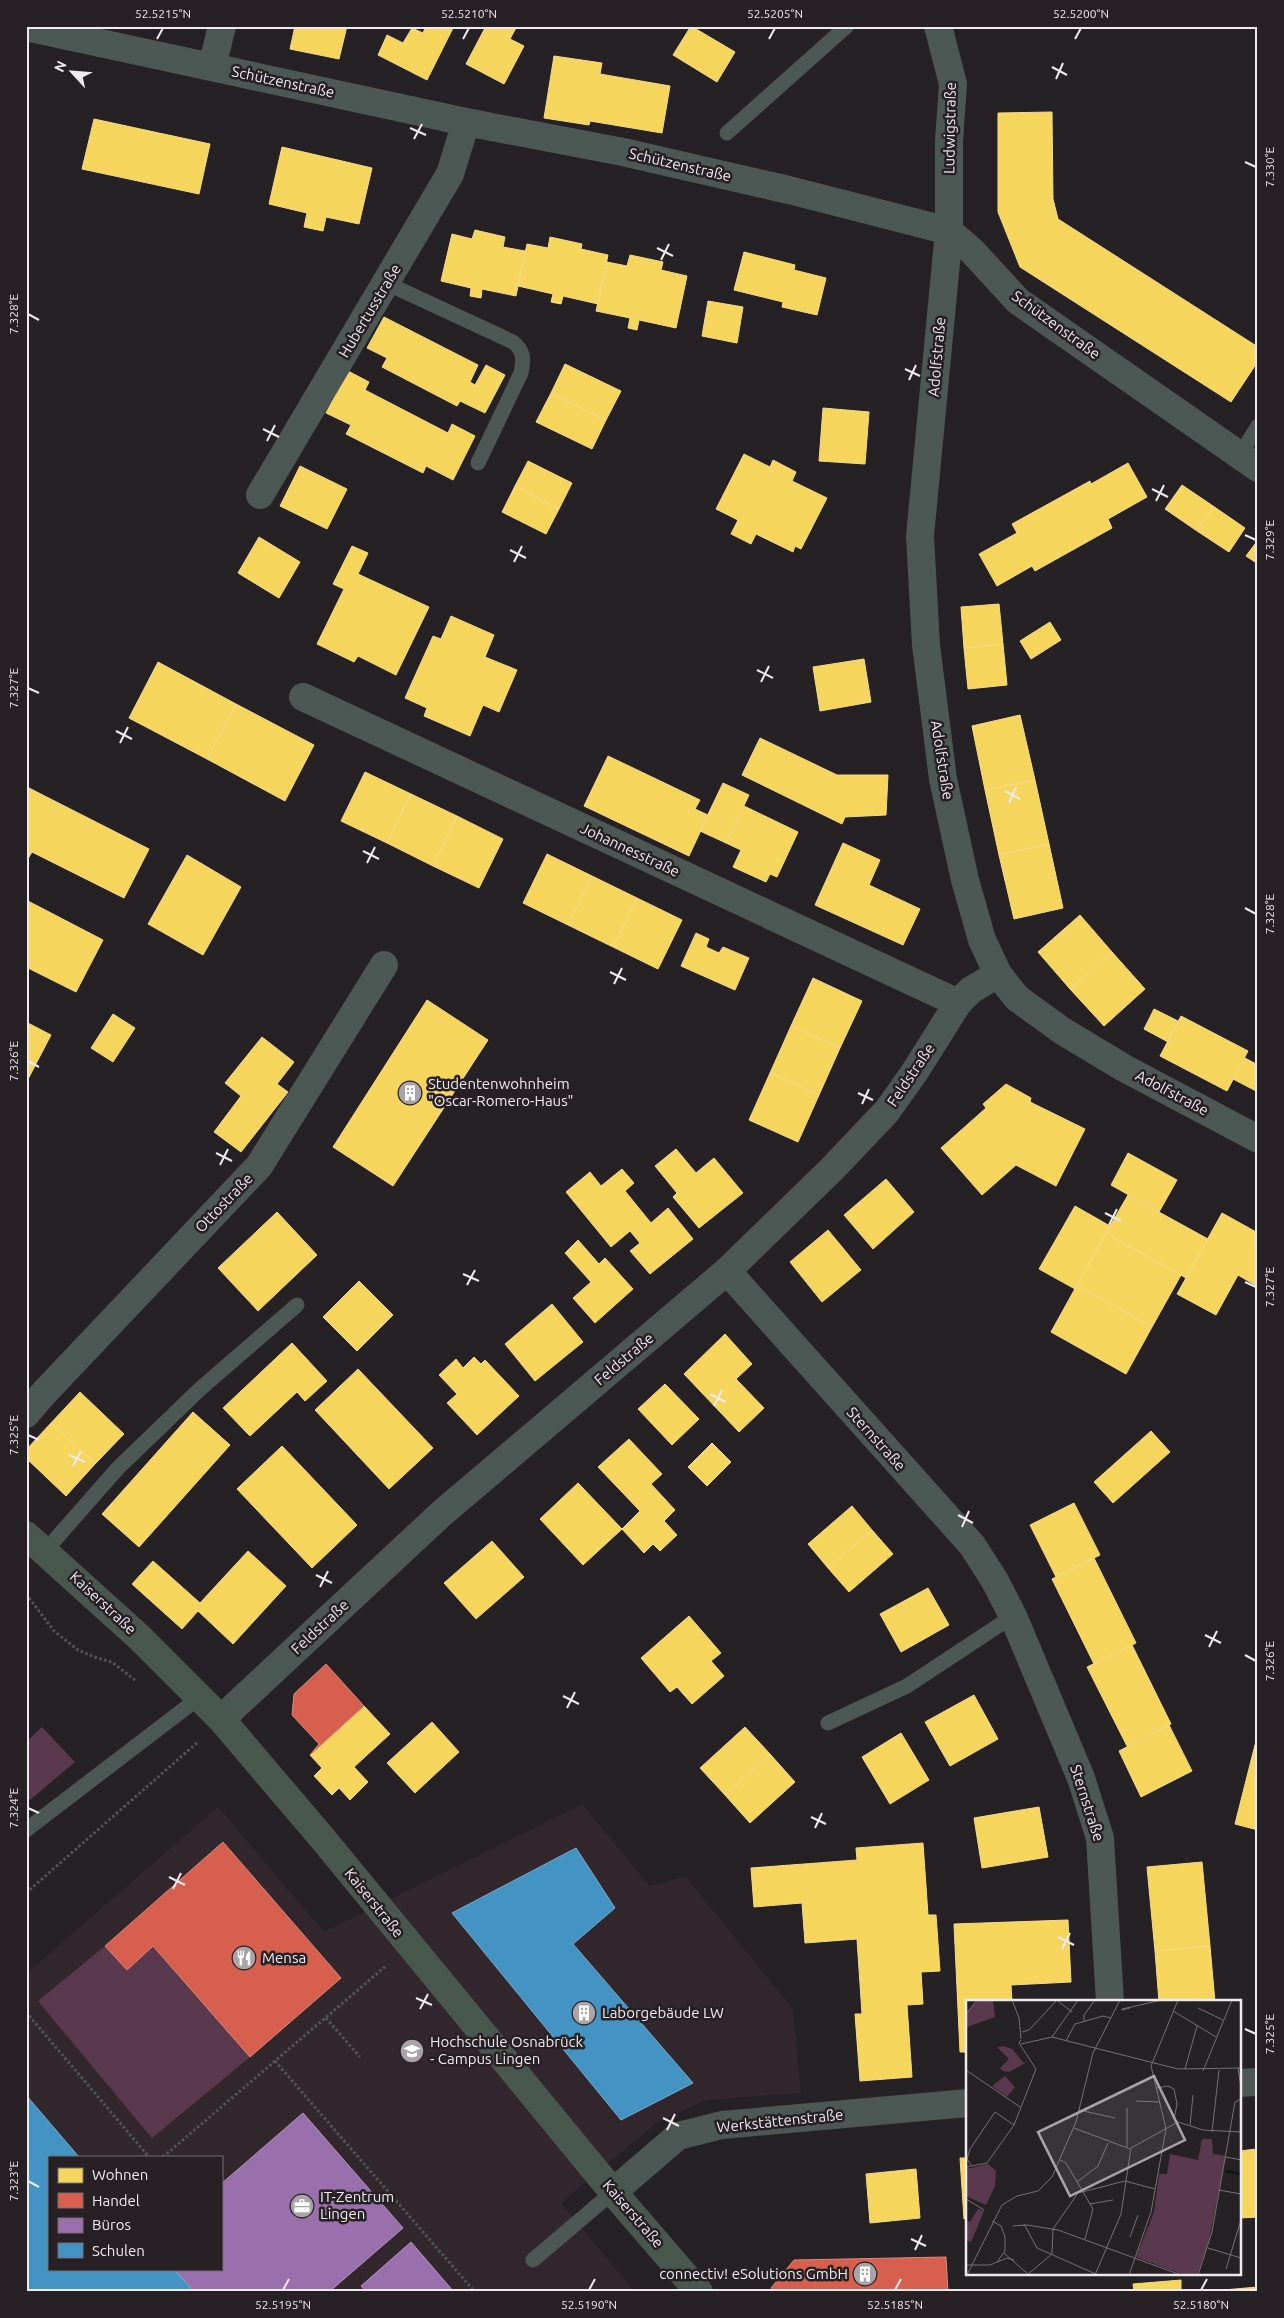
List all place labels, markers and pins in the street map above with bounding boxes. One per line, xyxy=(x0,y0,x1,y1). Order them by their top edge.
place label: Studentenwohnheim "Oscar-Romero-Haus" xyxy=(428,1075,574,1109)
building icon: Studentenwohnheim "Oscar-Romero-Haus" xyxy=(397,1080,423,1106)
restaurant icon: Mensa xyxy=(231,1945,257,1971)
place label: Mensa xyxy=(262,1949,306,1966)
building icon: Laborgebäude LW xyxy=(571,2000,597,2026)
place label: Laborgebäude LW xyxy=(602,2004,724,2021)
place label: Hochschule Osnabrück - Campus Lingen xyxy=(430,2033,583,2067)
school or university icon: Hochschule Osnabrück - Campus Lingen xyxy=(399,2038,425,2064)
place label: IT-Zentrum Lingen xyxy=(320,2188,394,2222)
office icon: IT-Zentrum Lingen xyxy=(289,2193,315,2219)
building icon: connectiv! eSolutions GmbH xyxy=(852,2261,878,2287)
place label: connectiv! eSolutions GmbH xyxy=(659,2265,848,2282)

